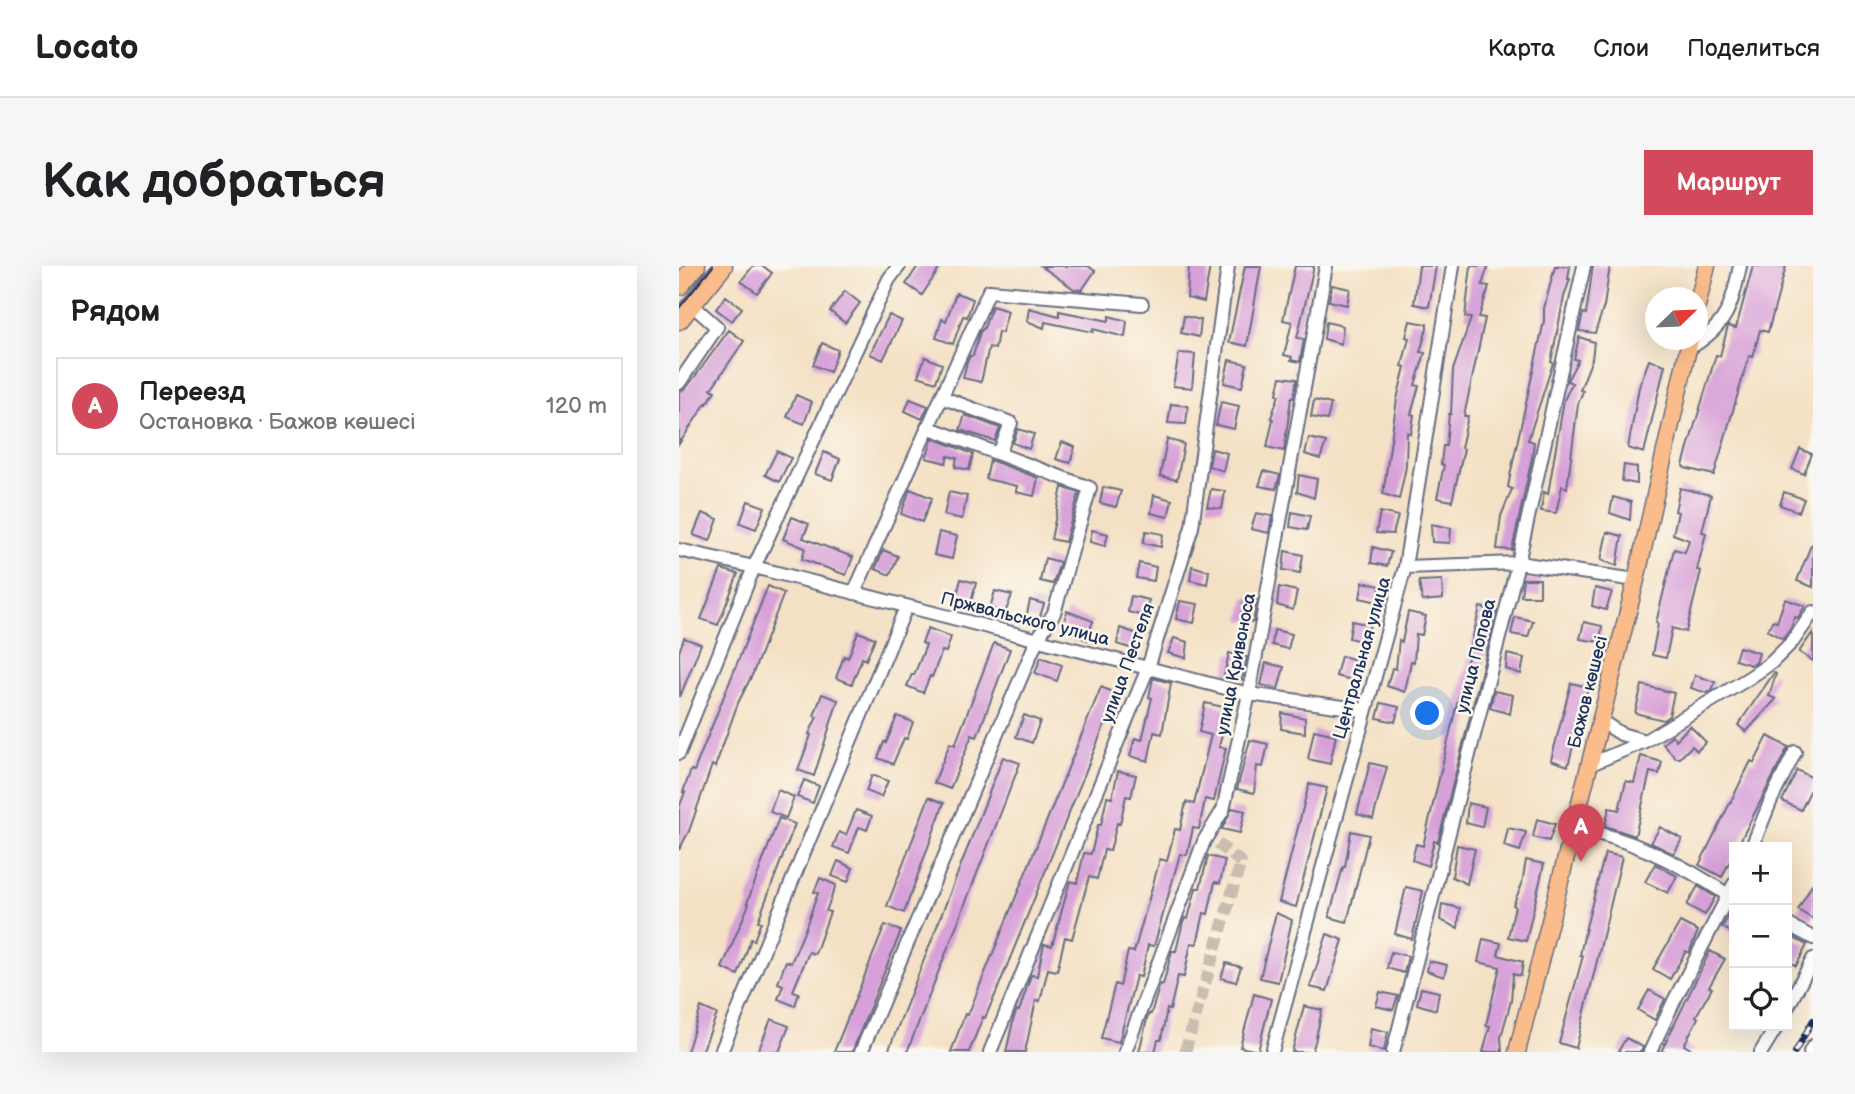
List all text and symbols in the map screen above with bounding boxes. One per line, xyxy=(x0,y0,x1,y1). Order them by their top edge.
text: Locato xyxy=(35,28,139,68)
text: Карта xyxy=(1488,34,1555,63)
text: Слои xyxy=(1593,34,1649,63)
text: Поделиться xyxy=(1687,34,1820,63)
button: Маршрут xyxy=(1644,150,1813,215)
text: Как добраться xyxy=(42,153,386,212)
north arrow xyxy=(1645,287,1708,350)
text: Рядом xyxy=(70,294,160,330)
text: Переезд xyxy=(139,377,245,408)
text: A xyxy=(88,392,102,420)
text: 120 m xyxy=(546,392,607,420)
text: Остановка · Бажов көшесі xyxy=(139,408,416,436)
street label: Центральная улица xyxy=(1329,574,1395,742)
street label: Пржвальского улица xyxy=(938,588,1112,650)
street label: улица Кривоноса xyxy=(1212,591,1260,737)
street label: улица Попова xyxy=(1452,596,1500,716)
street label: улица Пестеля xyxy=(1097,600,1159,726)
street label: Бажов көшесі xyxy=(1564,633,1612,751)
your location xyxy=(1410,696,1444,730)
pin: A xyxy=(1558,804,1604,862)
map controls xyxy=(1729,842,1792,1031)
button: + xyxy=(1729,842,1792,905)
button: − xyxy=(1729,905,1792,968)
button: locate xyxy=(1729,968,1792,1031)

